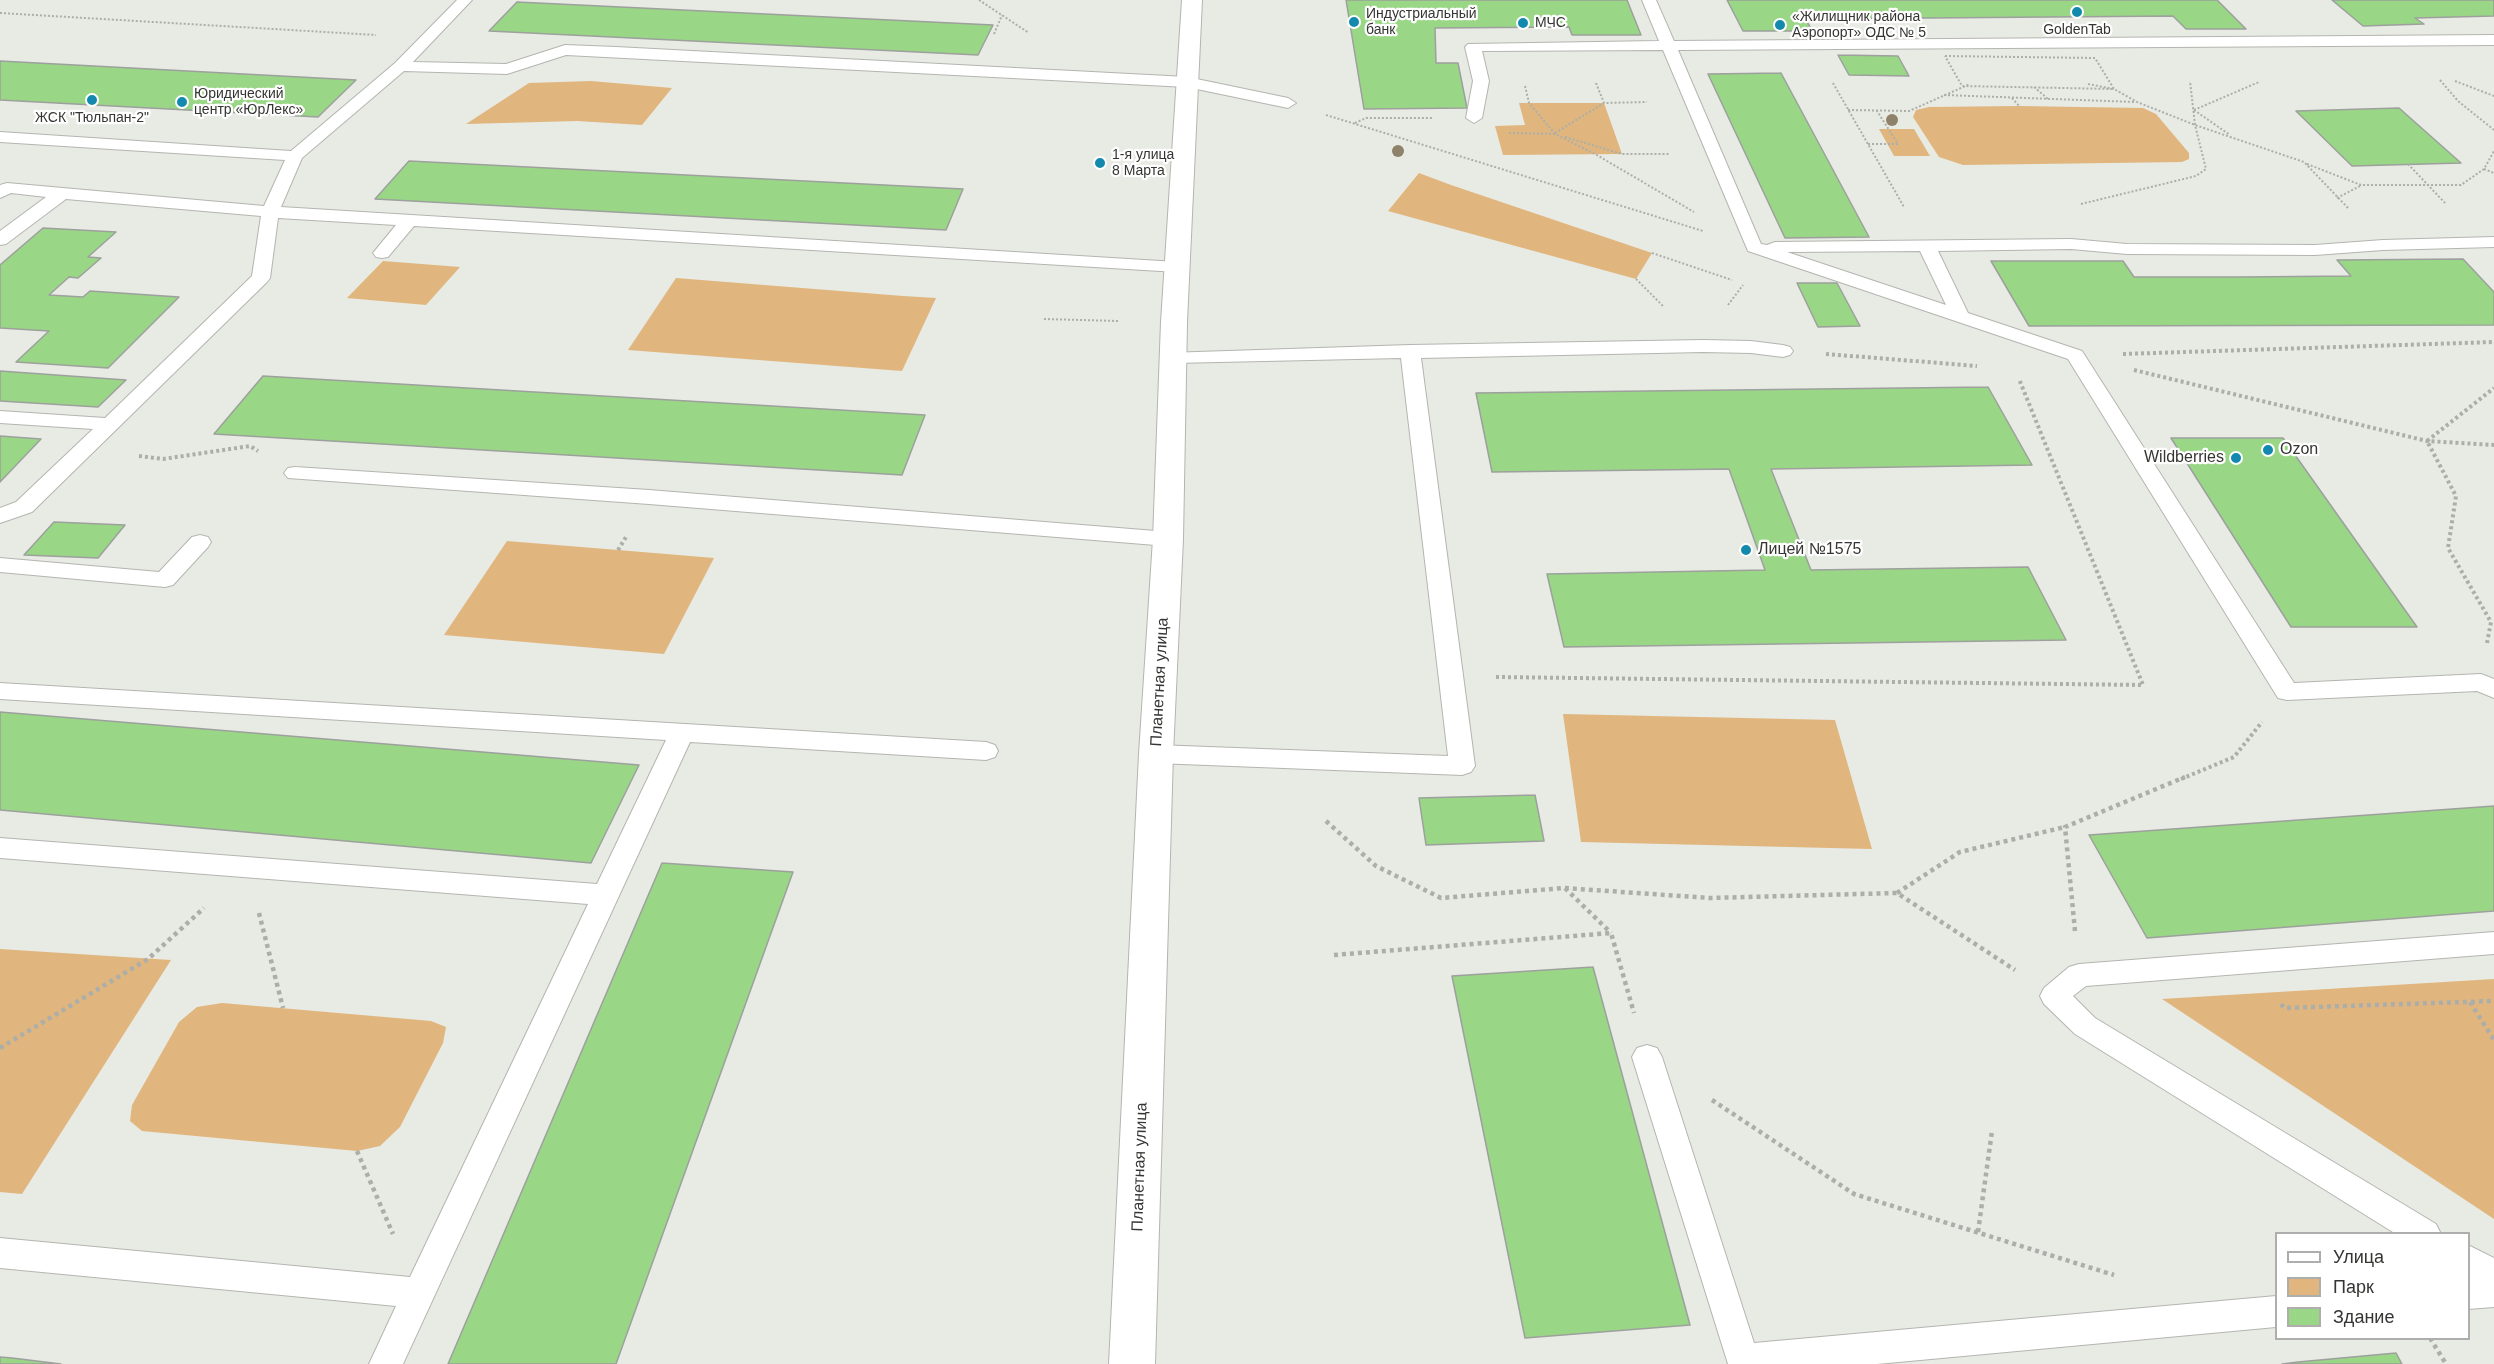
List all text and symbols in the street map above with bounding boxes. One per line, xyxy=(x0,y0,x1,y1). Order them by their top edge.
marker: GoldenTab xyxy=(2070,5,2084,19)
place label: Индустриальный банк xyxy=(1366,6,1477,38)
place label: «Жилищник района Аэропорт» ОДС № 5 xyxy=(1792,9,1926,42)
marker: Индустриальный банк xyxy=(1347,15,1361,29)
place label: МЧС xyxy=(1535,15,1566,31)
marker: МЧС xyxy=(1516,16,1530,30)
marker: «Жилищник района Аэропорт» ОДС № 5 xyxy=(1773,18,1787,32)
place label: GoldenTab xyxy=(2043,22,2111,38)
place label: Юридический центр «ЮрЛекс» xyxy=(194,86,303,118)
marker: ЖСК "Тюльпан-2" xyxy=(85,93,99,107)
marker: Юридический центр «ЮрЛекс» xyxy=(175,95,189,109)
place label: ЖСК "Тюльпан-2" xyxy=(35,110,149,126)
place label: 1-я улица 8 Марта xyxy=(1112,147,1174,180)
marker: 1-я улица 8 Марта xyxy=(1093,156,1107,170)
place label: Ozon xyxy=(2280,440,2318,460)
marker: Ozon xyxy=(2261,443,2275,457)
place label: Wildberries xyxy=(2144,448,2224,468)
marker: Wildberries xyxy=(2229,451,2243,465)
place label: Лицей №1575 xyxy=(1758,540,1861,560)
marker: Лицей №1575 xyxy=(1739,543,1753,557)
street label: Планетная улица xyxy=(1147,617,1173,747)
street label: Планетная улица xyxy=(1128,1102,1152,1232)
legend xyxy=(2275,1232,2470,1340)
text: Улица xyxy=(2333,1247,2384,1267)
text: Парк xyxy=(2333,1277,2374,1297)
text: Здание xyxy=(2333,1307,2394,1327)

